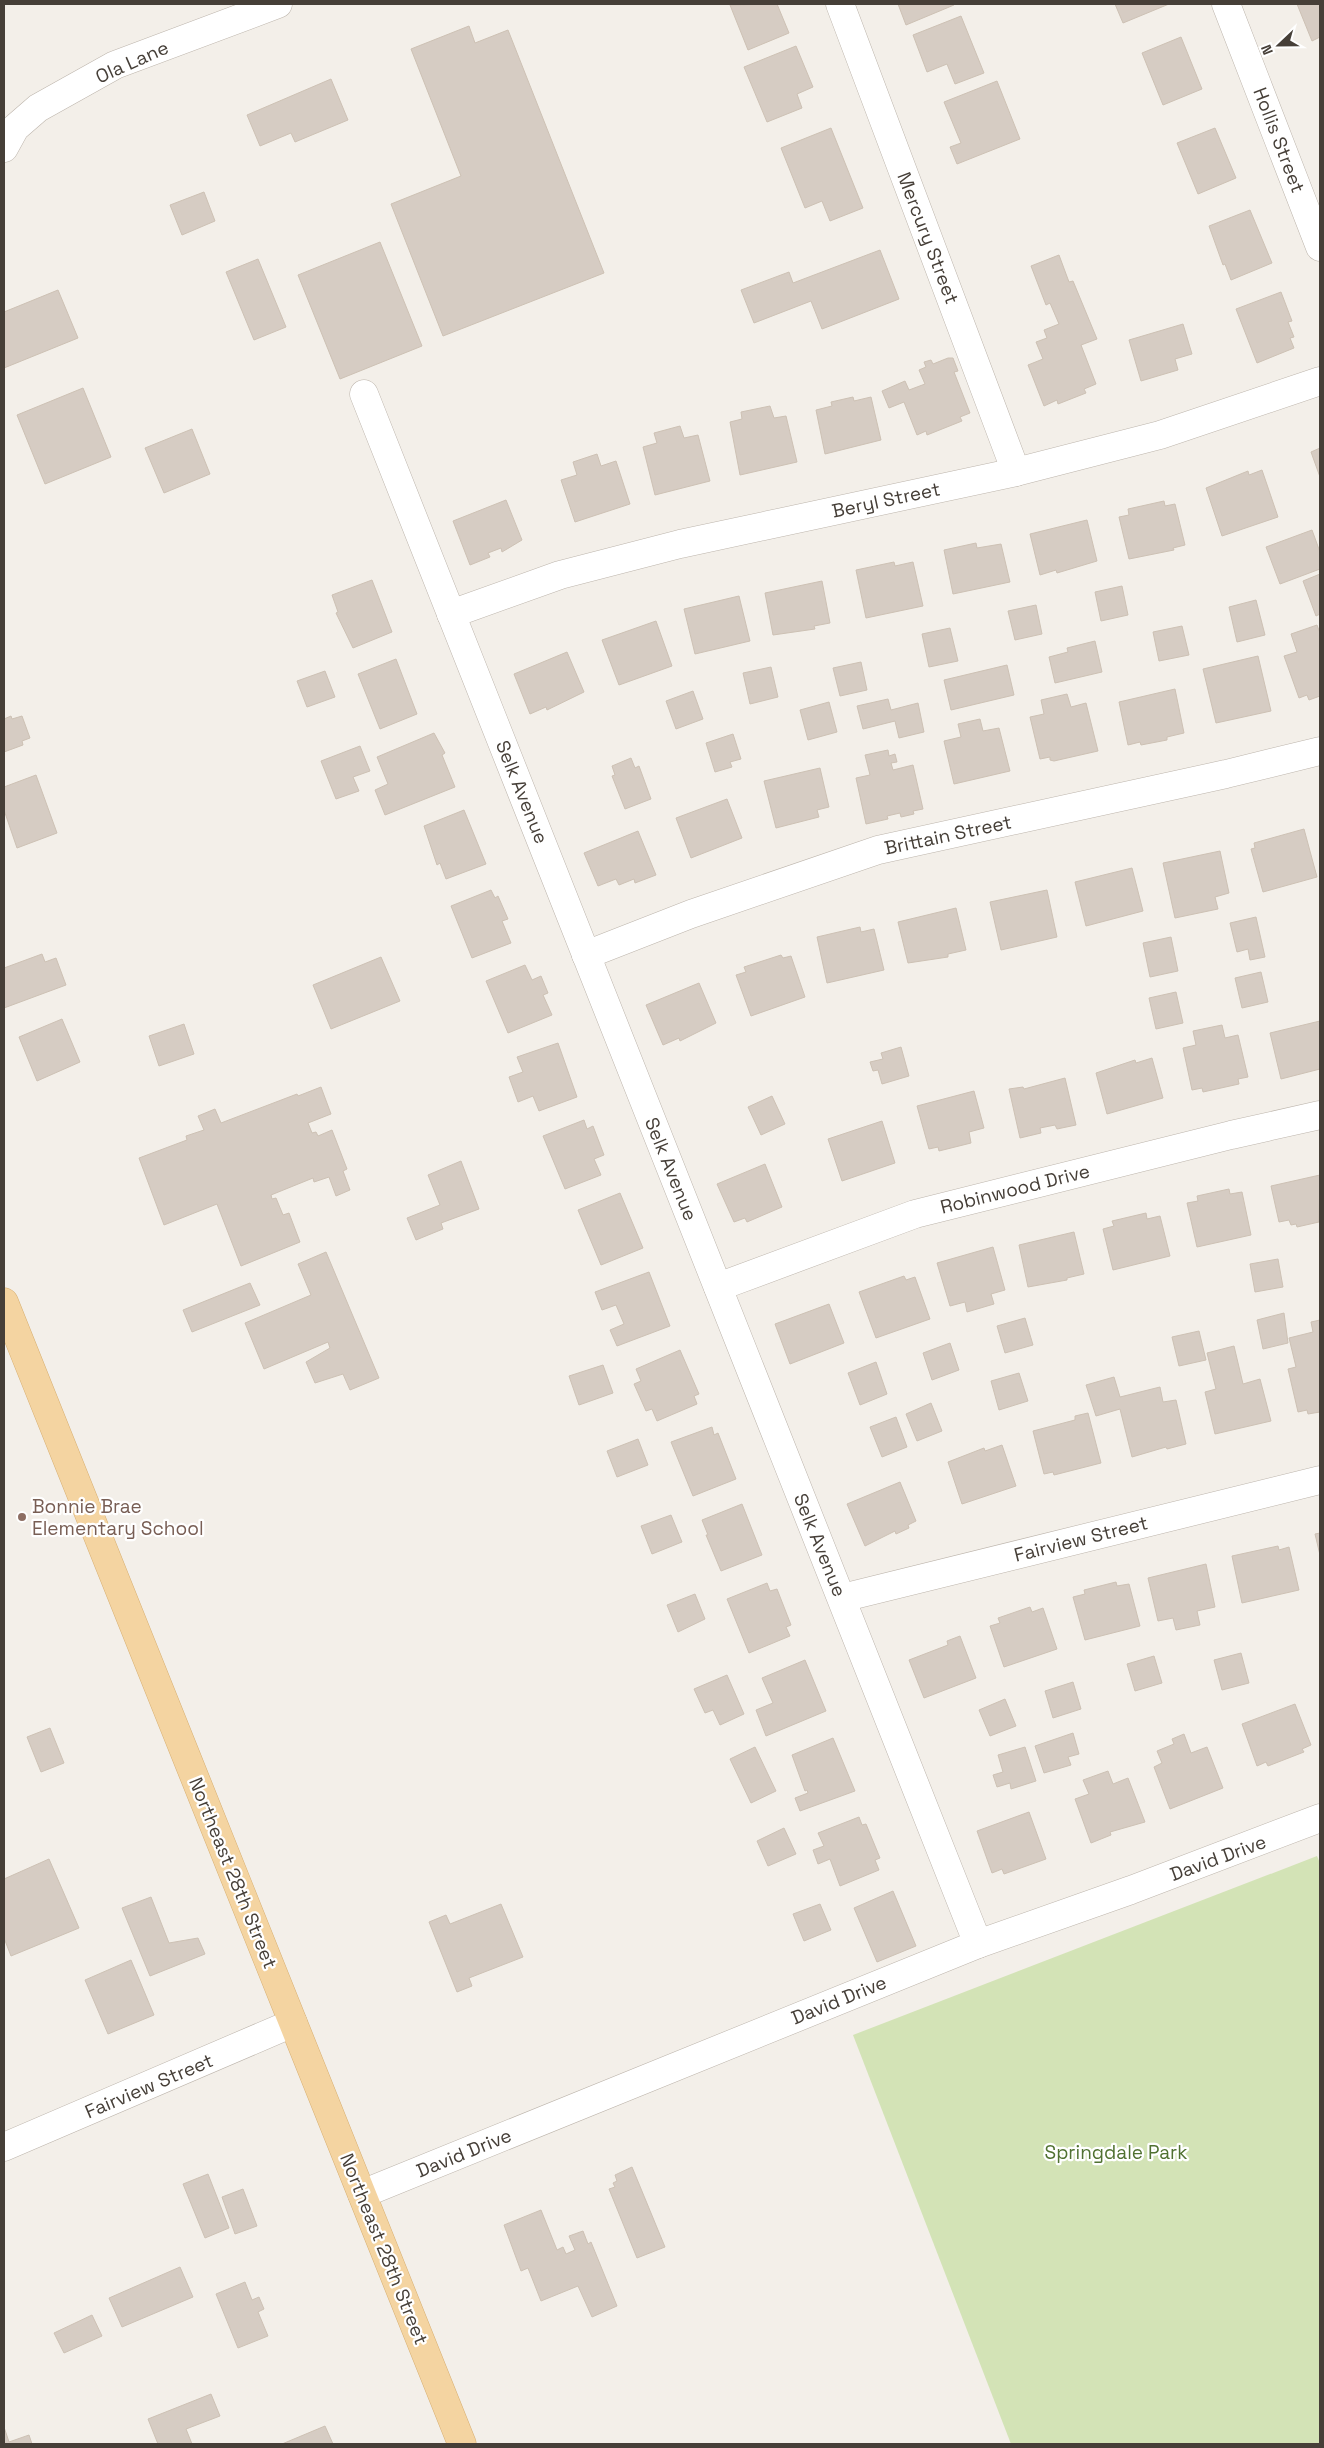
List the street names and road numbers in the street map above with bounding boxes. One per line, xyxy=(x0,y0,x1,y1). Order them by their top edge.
street label: Ola Lane xyxy=(92,35,172,89)
street label: Hollis Street xyxy=(1247,84,1311,196)
street label: Mercury Street xyxy=(891,169,965,307)
street label: Beryl Street xyxy=(830,476,942,524)
street label: Selk Avenue xyxy=(490,737,554,847)
street label: Brittain Street xyxy=(882,809,1014,861)
street label: Selk Avenue xyxy=(639,1114,703,1224)
street label: Robinwood Drive xyxy=(938,1158,1092,1220)
street label: Selk Avenue xyxy=(788,1490,852,1600)
street label: Fairview Street xyxy=(1012,1510,1150,1568)
street label: Northeast 28th Street xyxy=(183,1774,283,1972)
street label: David Drive xyxy=(1166,1829,1270,1887)
street label: David Drive xyxy=(788,1970,890,2030)
street label: Fairview Street xyxy=(81,2048,217,2124)
street label: David Drive xyxy=(413,2123,515,2183)
street label: Northeast 28th Street xyxy=(334,2150,434,2348)

